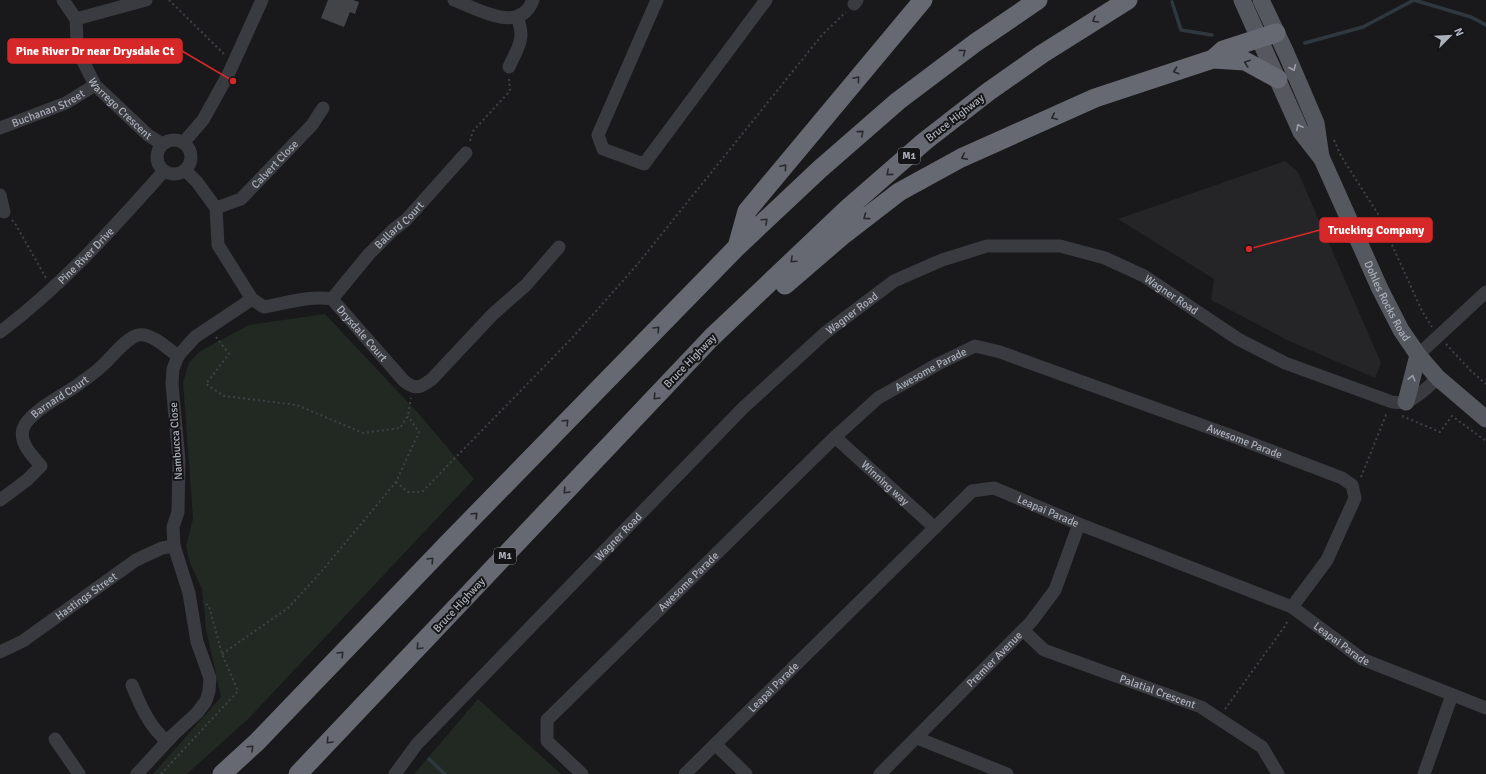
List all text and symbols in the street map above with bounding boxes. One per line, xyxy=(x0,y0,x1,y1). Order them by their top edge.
one-way arrow xyxy=(1092,16,1099,23)
north arrow xyxy=(1430,16,1470,56)
text: N xyxy=(1451,26,1466,38)
callout: Pine River Dr near Drysdale Ct xyxy=(8,39,182,63)
text: Pine River Dr near Drysdale Ct xyxy=(16,44,175,59)
one-way arrow xyxy=(959,50,966,57)
one-way arrow xyxy=(1244,59,1251,68)
one-way arrow xyxy=(1288,65,1296,72)
one-way arrow xyxy=(1172,66,1179,75)
street label: Warrego Crescent xyxy=(86,75,154,142)
one-way arrow xyxy=(852,77,859,84)
street label: Buchanan Street xyxy=(10,87,87,130)
street label: Bruce Highway xyxy=(923,91,987,145)
one-way arrow xyxy=(1051,112,1059,120)
one-way arrow xyxy=(1296,124,1304,131)
one-way arrow xyxy=(857,130,864,137)
street label: Calvert Close xyxy=(248,137,301,191)
road number: M1 xyxy=(898,148,920,164)
one-way arrow xyxy=(960,152,968,160)
one-way arrow xyxy=(779,164,786,171)
one-way arrow xyxy=(887,168,894,175)
street label: Ballard Court xyxy=(372,199,426,251)
one-way arrow xyxy=(864,212,871,219)
one-way arrow xyxy=(761,218,768,225)
callout: Trucking Company xyxy=(1320,218,1432,242)
text: Trucking Company xyxy=(1328,223,1424,238)
street label: Pine River Drive xyxy=(55,225,116,286)
one-way arrow xyxy=(791,256,798,263)
street label: Dohles Rocks Road xyxy=(1362,259,1413,344)
street label: Wagner Road xyxy=(1142,272,1201,317)
street label: Wagner Road xyxy=(823,289,881,337)
street label: Drysdale Court xyxy=(334,303,390,364)
one-way arrow xyxy=(652,326,660,334)
street label: Bruce Highway xyxy=(661,331,720,391)
street label: Awesome Parade xyxy=(892,345,969,394)
street label: Barnard Court xyxy=(28,373,91,421)
one-way arrow xyxy=(1407,375,1415,382)
one-way arrow xyxy=(653,392,660,400)
street label: Nambucca Close xyxy=(167,402,185,480)
one-way arrow xyxy=(561,419,569,427)
street label: Awesome Parade xyxy=(1205,421,1284,461)
street label: Winning way xyxy=(859,458,913,508)
one-way arrow xyxy=(563,486,571,494)
street label: Leapai Parade xyxy=(1015,492,1081,530)
street label: Wagner Road xyxy=(592,510,644,563)
one-way arrow xyxy=(470,512,478,520)
road number: M1 xyxy=(494,548,516,564)
street label: Awesome Parade xyxy=(655,549,721,614)
one-way arrow xyxy=(427,557,434,565)
street label: Hastings Street xyxy=(53,569,119,622)
street label: Bruce Highway xyxy=(430,574,488,635)
street label: Leapai Parade xyxy=(1311,619,1371,668)
street label: Premier Avenue xyxy=(964,628,1025,690)
one-way arrow xyxy=(417,642,424,649)
one-way arrow xyxy=(337,651,344,659)
street label: Leapai Parade xyxy=(745,659,801,715)
street label: Palatial Crescent xyxy=(1118,672,1198,711)
one-way arrow xyxy=(327,736,334,744)
one-way arrow xyxy=(246,745,254,752)

